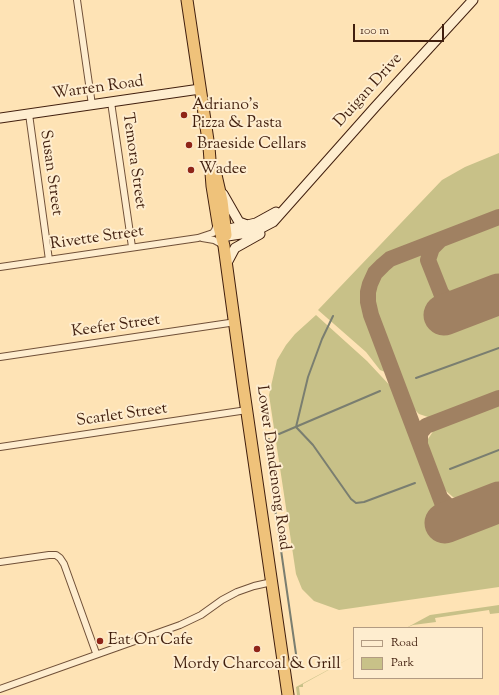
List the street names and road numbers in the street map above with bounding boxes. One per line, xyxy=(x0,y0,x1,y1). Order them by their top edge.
street label: Duigan Drive xyxy=(331,50,407,132)
street label: Warren Road xyxy=(51,73,145,105)
street label: Temora Street xyxy=(117,112,149,210)
street label: Susan Street xyxy=(34,129,66,217)
street label: Rivette Street xyxy=(49,223,145,255)
street label: Keefer Street xyxy=(71,311,161,343)
street label: Lower Dandenong Road xyxy=(251,384,293,552)
street label: Scarlet Street xyxy=(75,400,169,432)

